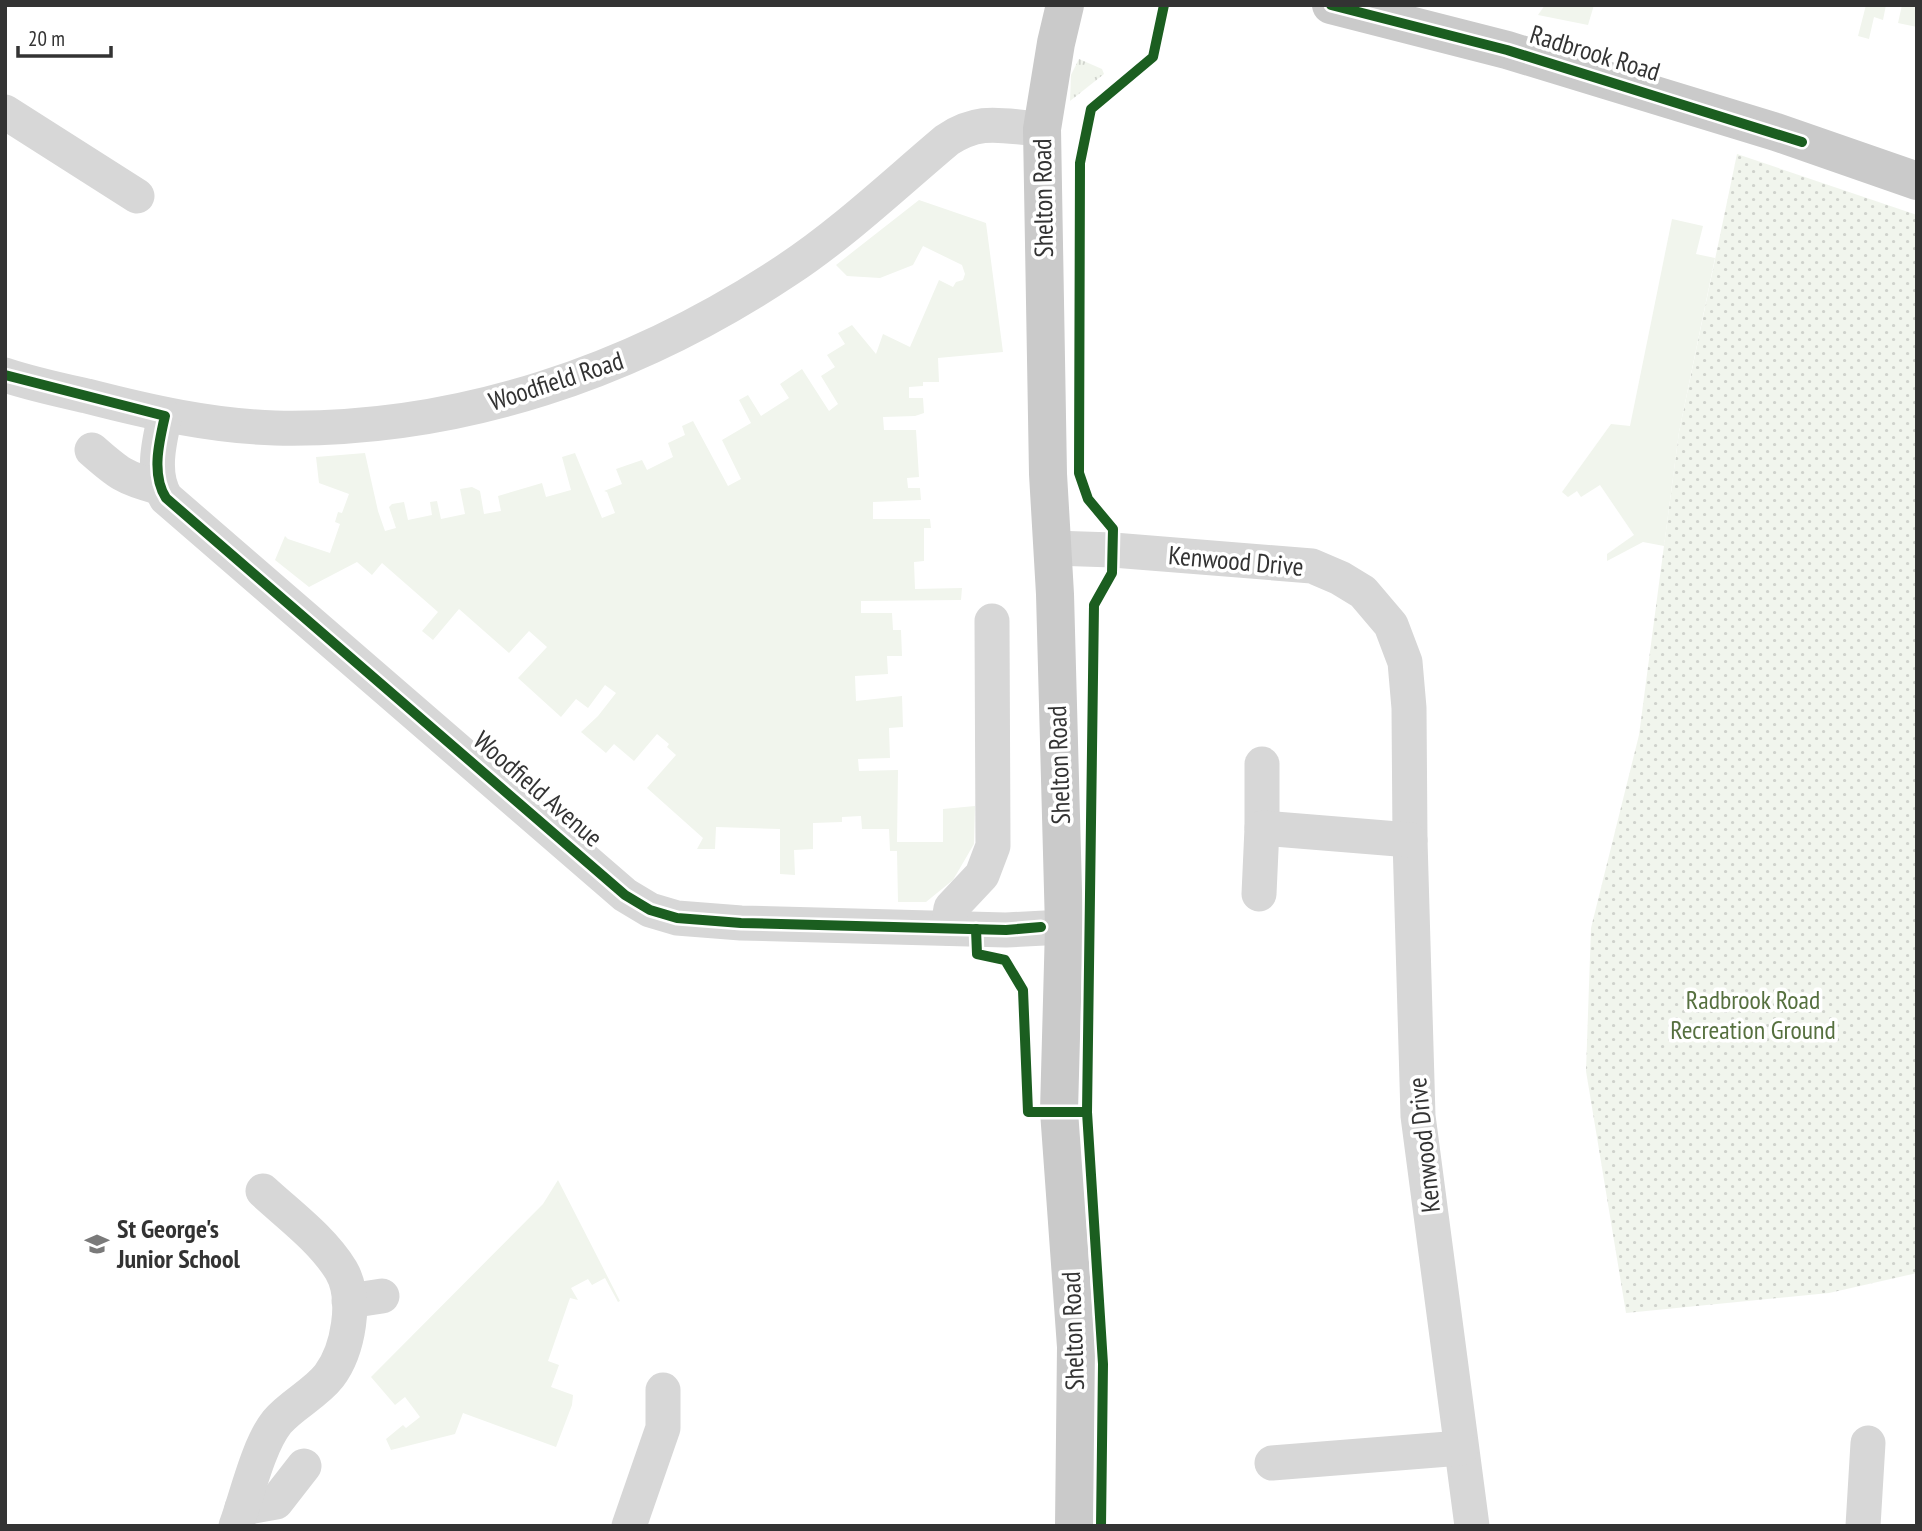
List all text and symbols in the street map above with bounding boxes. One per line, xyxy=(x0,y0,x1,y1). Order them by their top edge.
scale bar xyxy=(18,14,110,58)
street label: Radbrook Road xyxy=(1526,17,1664,88)
text: 20 m xyxy=(28,25,65,52)
street label: Shelton Road xyxy=(1025,138,1060,258)
street label: Woodfield Road xyxy=(484,343,627,418)
street label: Kenwood Drive xyxy=(1167,538,1305,583)
street label: Shelton Road xyxy=(1040,705,1077,825)
street label: Woodfield Avenue xyxy=(467,724,610,854)
park label: Radbrook Road Recreation Ground xyxy=(1670,983,1836,1046)
street label: Kenwood Drive xyxy=(1400,1076,1447,1214)
place label: St George's Junior School xyxy=(116,1212,240,1275)
school or university icon: St George's Junior School xyxy=(83,1230,111,1258)
street label: Shelton Road xyxy=(1054,1271,1091,1391)

